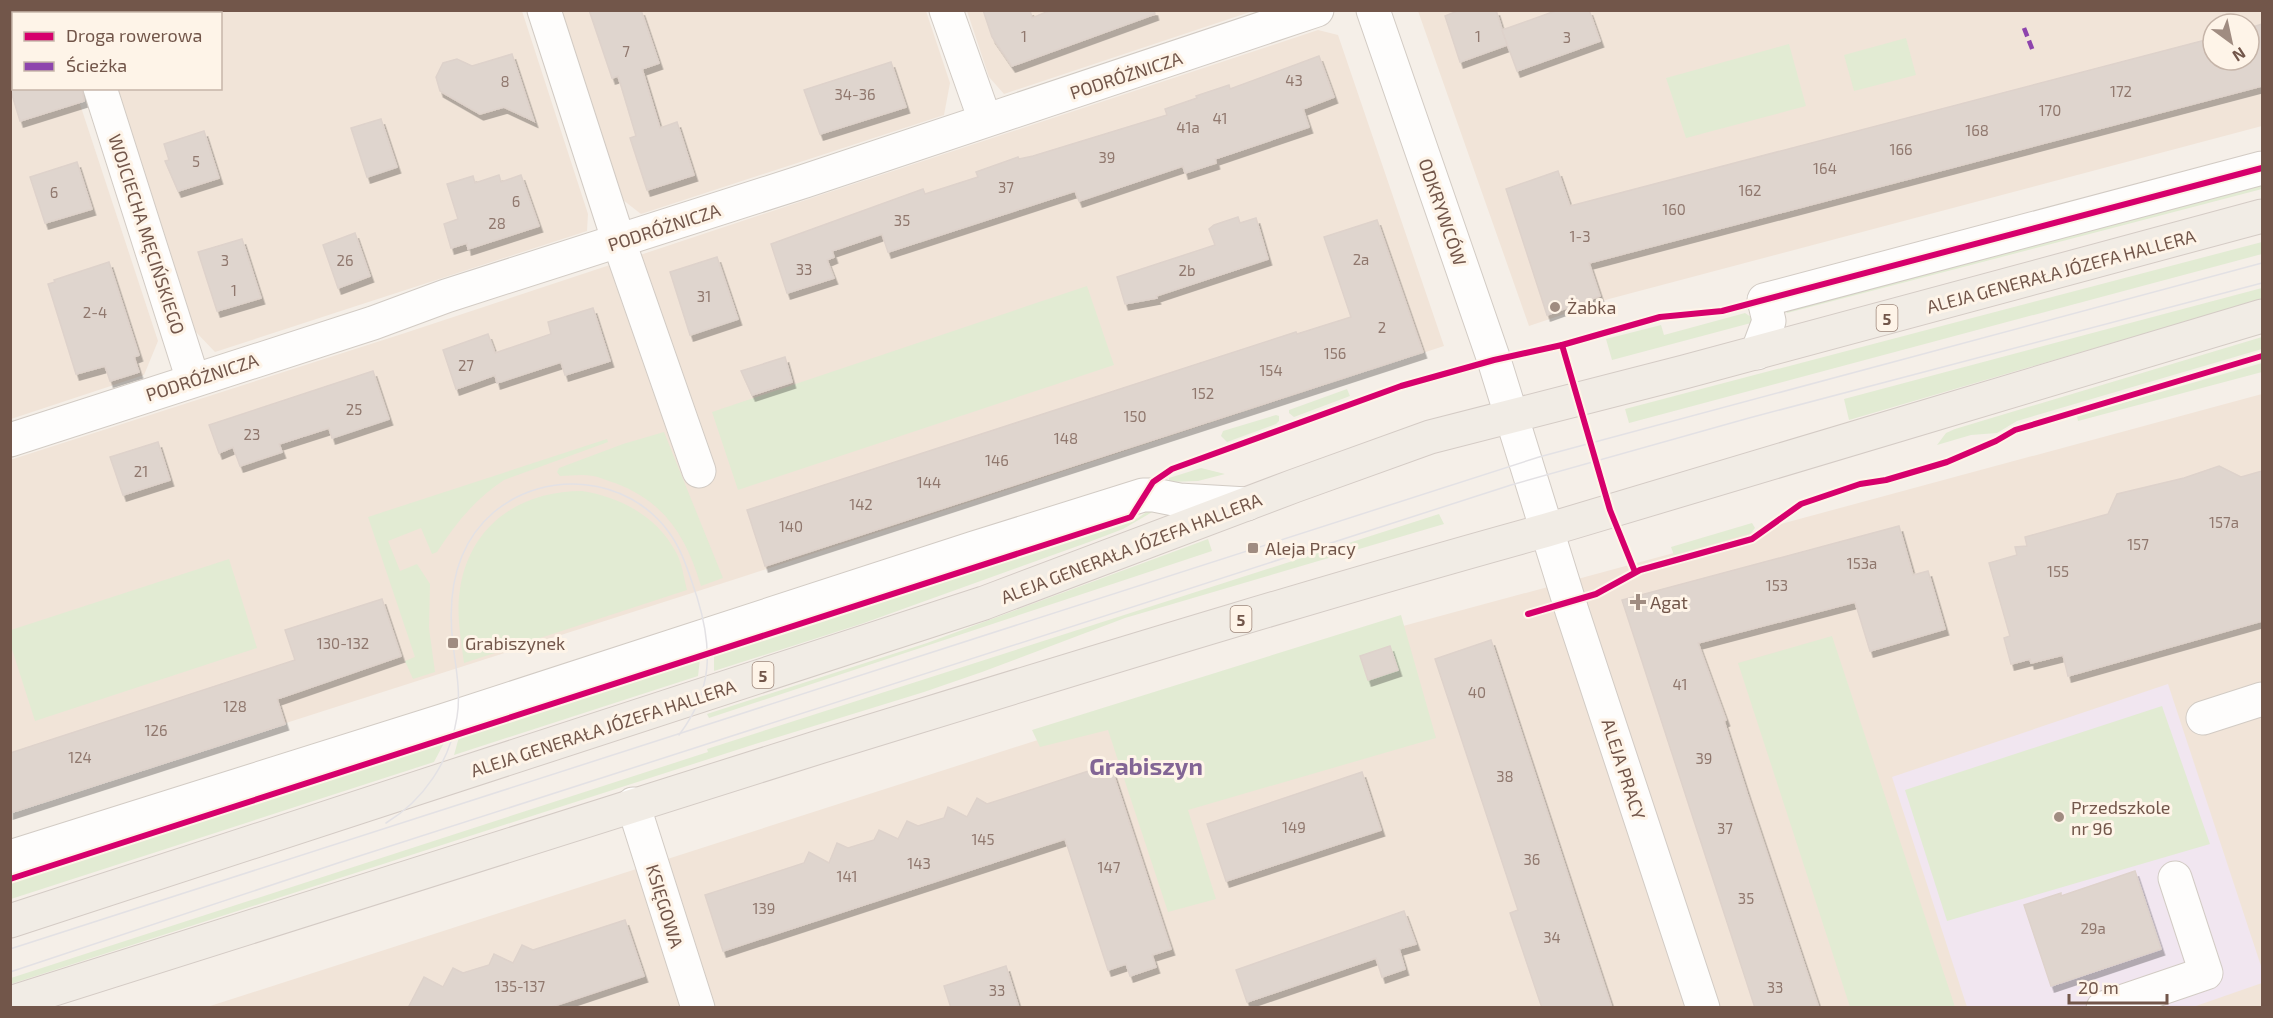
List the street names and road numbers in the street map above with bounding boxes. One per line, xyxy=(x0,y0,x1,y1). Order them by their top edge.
street label: PODRÓŻNICZA xyxy=(1067,46,1186,104)
street label: WOJCIECHA MĘCIŃSKIEGO xyxy=(104,131,190,337)
street label: ODKRYWCÓW xyxy=(1414,155,1472,269)
street label: PODRÓŻNICZA xyxy=(605,198,724,256)
street label: ALEJA GENERAŁA JÓZEFA HALLERA xyxy=(1924,224,2199,318)
road number: 5 xyxy=(1876,305,1898,331)
street label: PODRÓŻNICZA xyxy=(143,348,262,406)
street label: ALEJA GENERAŁA JÓZEFA HALLERA xyxy=(997,488,1265,608)
road number: 5 xyxy=(1230,606,1252,632)
road number: 5 xyxy=(752,662,774,688)
street label: ALEJA GENERAŁA JÓZEFA HALLERA xyxy=(468,674,739,781)
street label: ALEJA PRACY xyxy=(1597,716,1651,823)
street label: KSIĘGOWA xyxy=(642,861,688,951)

